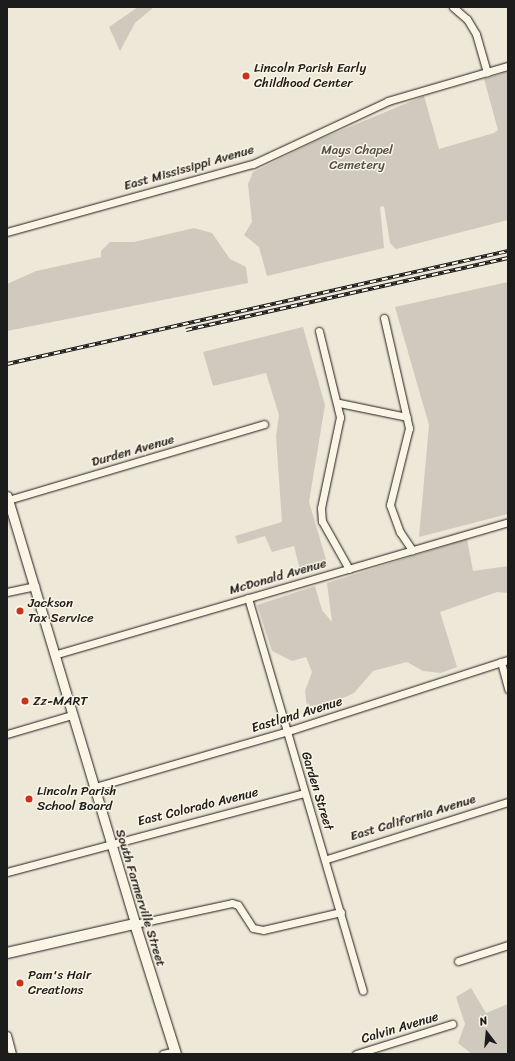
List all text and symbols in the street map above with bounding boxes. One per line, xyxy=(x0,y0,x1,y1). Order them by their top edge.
place label: Lincoln Parish Early Childhood Center xyxy=(254,61,367,92)
marker: Lincoln Parish Early Childhood Center xyxy=(241,71,251,81)
street label: East Mississippi Avenue xyxy=(122,142,256,194)
park label: Mays Chapel Cemetery xyxy=(321,143,393,174)
street label: Durden Avenue xyxy=(90,432,176,470)
street label: McDonald Avenue xyxy=(228,556,328,598)
place label: Jackson Tax Service xyxy=(28,596,93,627)
marker: Jackson Tax Service xyxy=(15,606,25,616)
place label: Zz-MART xyxy=(33,693,88,709)
street label: Eastland Avenue xyxy=(250,694,344,736)
marker: Zz-MART xyxy=(20,696,30,706)
street label: Garden Street xyxy=(298,750,336,832)
place label: Lincoln Parish School Board xyxy=(37,784,117,815)
street label: East Colorado Avenue xyxy=(136,784,260,830)
street label: East California Avenue xyxy=(349,792,477,844)
marker: Lincoln Parish School Board xyxy=(24,794,34,804)
street label: South Farmerville Street xyxy=(112,827,168,969)
place label: Pam's Hair Creations xyxy=(28,968,91,999)
marker: Pam's Hair Creations xyxy=(15,978,25,988)
street label: Calvin Avenue xyxy=(360,1009,440,1047)
text: N xyxy=(477,1011,490,1031)
north arrow xyxy=(467,1013,507,1053)

